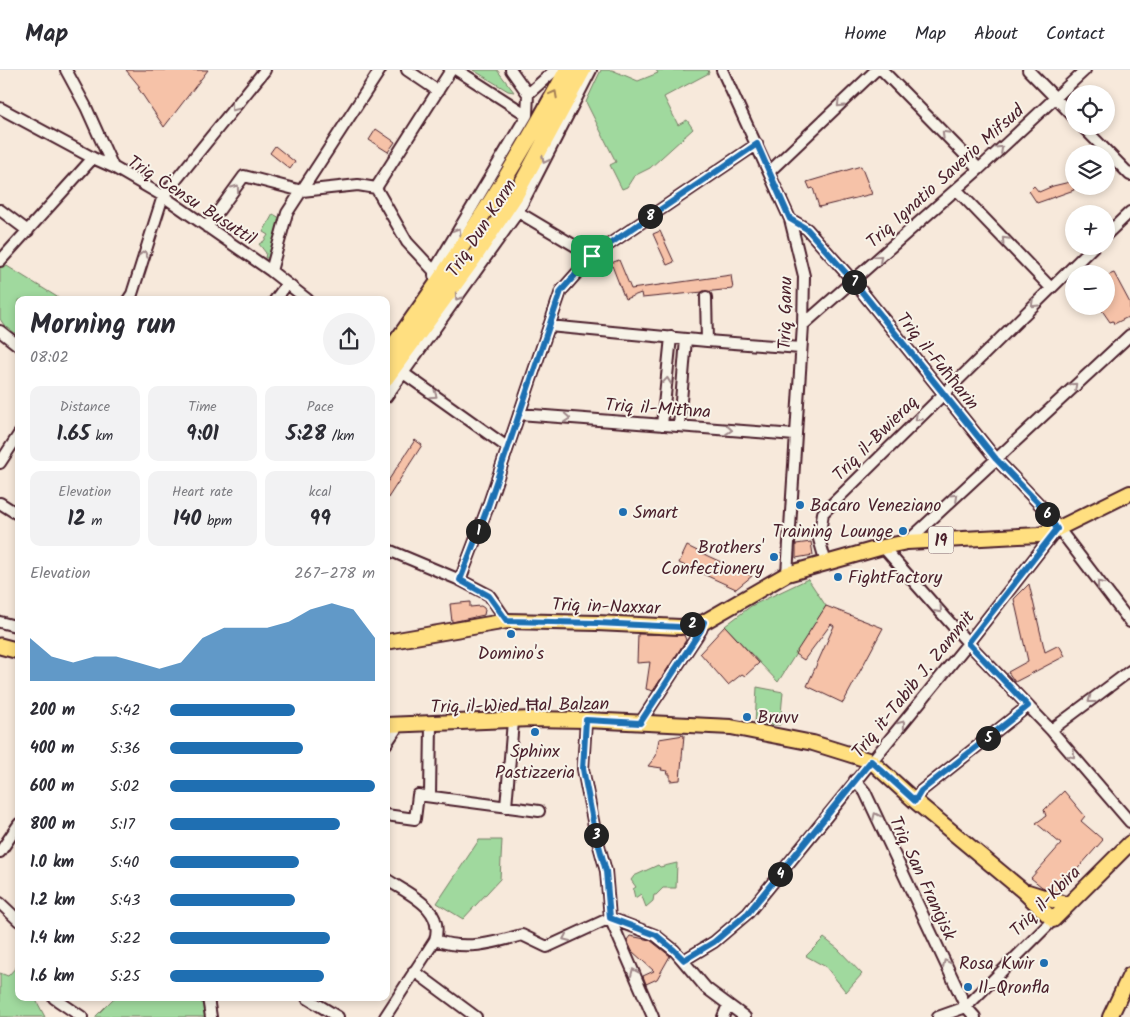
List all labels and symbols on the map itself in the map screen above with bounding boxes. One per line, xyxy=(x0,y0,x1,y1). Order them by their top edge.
one-way arrow xyxy=(548,90,558,99)
street label: Triq Ignatio Saverio Mifsud xyxy=(860,97,1032,256)
one-way arrow xyxy=(837,98,846,107)
one-way arrow xyxy=(231,102,240,112)
one-way arrow xyxy=(942,131,951,140)
one-way arrow xyxy=(994,146,1003,155)
street label: Triq Ċensu Busuttil xyxy=(121,149,262,254)
one-way arrow xyxy=(541,155,551,164)
street label: Triq Dun Karm xyxy=(440,174,525,284)
one-way arrow xyxy=(230,185,238,194)
pin: 8 xyxy=(638,204,662,228)
one-way arrow xyxy=(452,227,462,236)
pin xyxy=(571,235,613,277)
one-way arrow xyxy=(1002,237,1011,246)
one-way arrow xyxy=(139,251,149,259)
one-way arrow xyxy=(874,255,883,264)
pin: 7 xyxy=(842,270,866,294)
street label: Triq Ganu xyxy=(771,276,802,350)
one-way arrow xyxy=(455,291,464,301)
one-way arrow xyxy=(1031,299,1040,308)
street label: Triq il-Fuħħarin xyxy=(888,307,986,417)
one-way arrow xyxy=(661,377,672,385)
one-way arrow xyxy=(1068,383,1077,392)
one-way arrow xyxy=(428,389,438,398)
street label: Triq il-Bwieraq xyxy=(826,389,926,489)
street label: Triq il-Mitħna xyxy=(604,391,712,428)
one-way arrow xyxy=(563,412,571,423)
one-way arrow xyxy=(915,413,924,422)
one-way arrow xyxy=(725,424,733,435)
place label: Bacaro Veneziano xyxy=(810,492,941,521)
one-way arrow xyxy=(949,494,958,503)
place label: Smart xyxy=(633,499,679,528)
marker: Bacaro Veneziano xyxy=(794,499,806,511)
pin: 6 xyxy=(1034,502,1060,526)
marker: Smart xyxy=(617,506,629,518)
pin: 1 xyxy=(466,518,490,544)
place label: Training Lounge xyxy=(773,518,893,547)
marker: Training Lounge xyxy=(897,525,909,537)
road number: 19 xyxy=(928,526,954,554)
place label: Brothers' Confectionery xyxy=(661,534,765,584)
marker: Brothers' Confectionery xyxy=(768,551,780,563)
place label: FightFactory xyxy=(848,564,943,593)
marker: FightFactory xyxy=(832,571,844,583)
one-way arrow xyxy=(1097,581,1105,590)
street label: Triq in-Naxxar xyxy=(551,591,662,624)
street label: Triq it-Tabib J. Zammit xyxy=(845,604,984,765)
one-way arrow xyxy=(933,604,941,613)
pin: 2 xyxy=(680,612,704,636)
marker: Domino's xyxy=(505,628,517,640)
place label: Domino's xyxy=(478,640,545,669)
street label: Triq il-Wied Ħal Balzan xyxy=(430,690,610,723)
one-way arrow xyxy=(1087,694,1097,703)
place label: Bruvv xyxy=(757,704,799,733)
marker: Bruvv xyxy=(741,711,753,723)
one-way arrow xyxy=(896,721,904,730)
marker: Sphinx Pastizzeria xyxy=(529,726,541,738)
pin: 5 xyxy=(976,726,1000,750)
place label: Sphinx Pastizzeria xyxy=(495,738,575,788)
one-way arrow xyxy=(1067,750,1076,759)
one-way arrow xyxy=(872,812,882,821)
street label: Triq San Franġisk xyxy=(880,812,963,946)
pin: 3 xyxy=(584,822,608,848)
street label: Triq il-Kbira xyxy=(1004,860,1089,945)
pin: 4 xyxy=(768,862,792,886)
one-way arrow xyxy=(562,932,571,943)
place label: Rosa Kwir xyxy=(959,950,1035,979)
marker: Rosa Kwir xyxy=(1038,957,1050,969)
one-way arrow xyxy=(941,959,952,968)
one-way arrow xyxy=(630,968,640,977)
place label: Il-Qronfla xyxy=(978,974,1050,1003)
marker: Il-Qronfla xyxy=(962,981,974,993)

